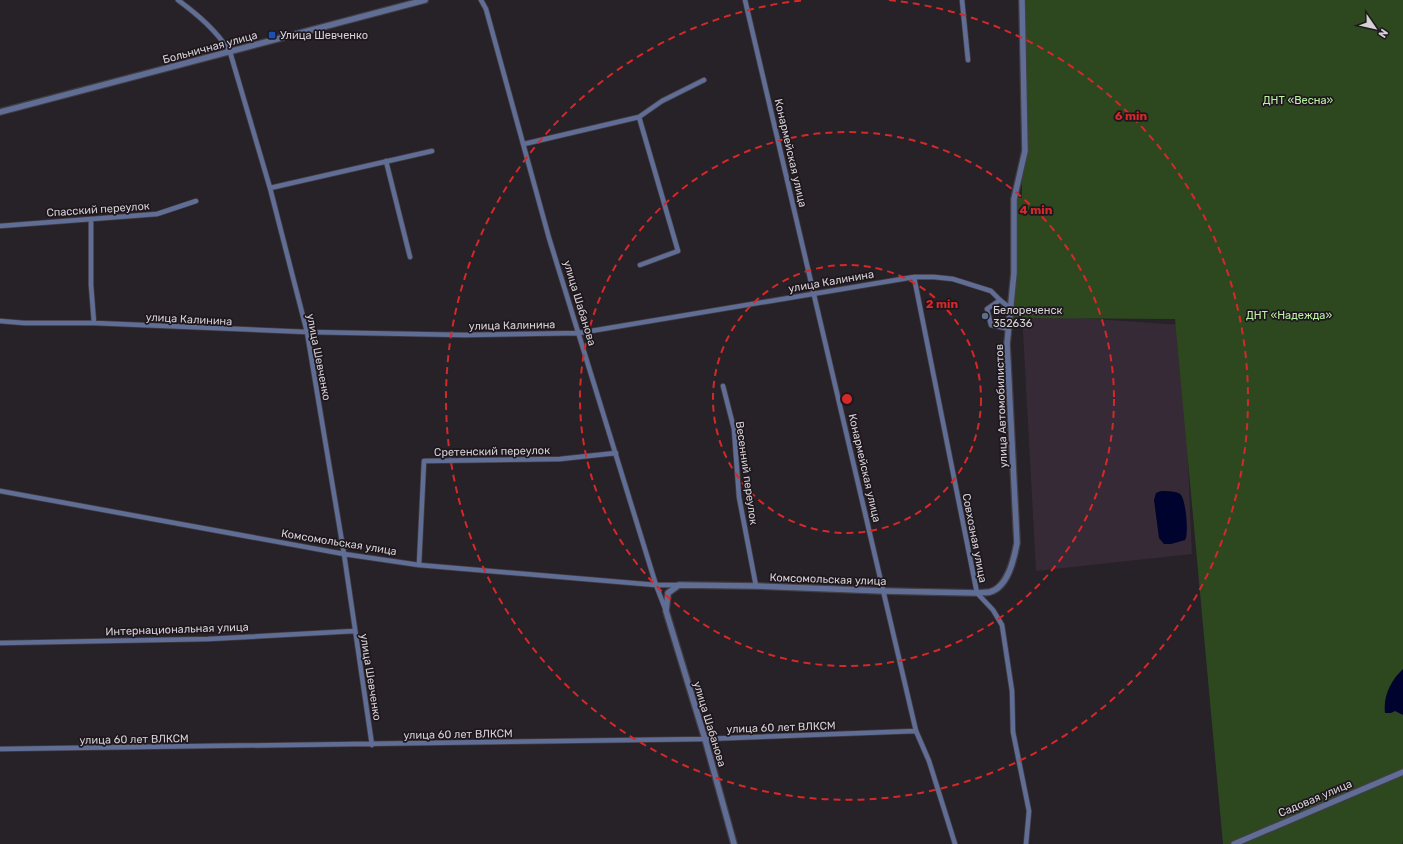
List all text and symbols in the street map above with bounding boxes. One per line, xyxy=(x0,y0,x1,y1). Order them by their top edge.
north arrow xyxy=(1355,8,1395,48)
text: N xyxy=(1375,26,1390,40)
street label: Больничная улица xyxy=(161,29,259,66)
place label: Улица Шевченко xyxy=(280,29,368,42)
marker: Улица Шевченко xyxy=(267,30,277,40)
park label: ДНТ «Весна» xyxy=(1263,94,1334,107)
street label: Конармейская улица xyxy=(772,98,809,209)
text: 6 min xyxy=(1115,109,1148,123)
street label: Спасский переулок xyxy=(46,199,150,220)
text: 4 min xyxy=(1020,203,1053,217)
street label: улица Шабанова xyxy=(560,259,599,347)
street label: улица Калинина xyxy=(787,268,875,295)
text: 2 min xyxy=(926,297,959,311)
place label: Белореченск 352636 xyxy=(993,304,1063,330)
park label: ДНТ «Надежда» xyxy=(1246,309,1332,322)
street label: улица Калинина xyxy=(145,311,233,328)
marker: Белореченск 352636 xyxy=(980,311,990,321)
street label: улица Шевченко xyxy=(304,313,333,402)
street label: улица Калинина xyxy=(469,318,555,333)
street label: улица Автомобилистов xyxy=(993,344,1010,468)
centre of rings xyxy=(840,392,854,406)
street label: Конармейская улица xyxy=(846,413,883,524)
street label: Весенний переулок xyxy=(733,420,760,526)
street label: Сретенский переулок xyxy=(434,444,550,459)
street label: Совхозная улица xyxy=(959,492,990,584)
street label: Комсомольская улица xyxy=(280,527,398,558)
street label: Комсомольская улица xyxy=(769,571,887,588)
street label: Интернациональная улица xyxy=(105,620,249,639)
street label: улица Шевченко xyxy=(357,633,384,722)
street label: улица Шабанова xyxy=(690,680,729,768)
street label: улица 60 лет ВЛКСМ xyxy=(726,719,836,736)
street label: улица 60 лет ВЛКСМ xyxy=(403,727,513,742)
street label: улица 60 лет ВЛКСМ xyxy=(79,732,189,747)
street label: Садовая улица xyxy=(1276,777,1354,820)

